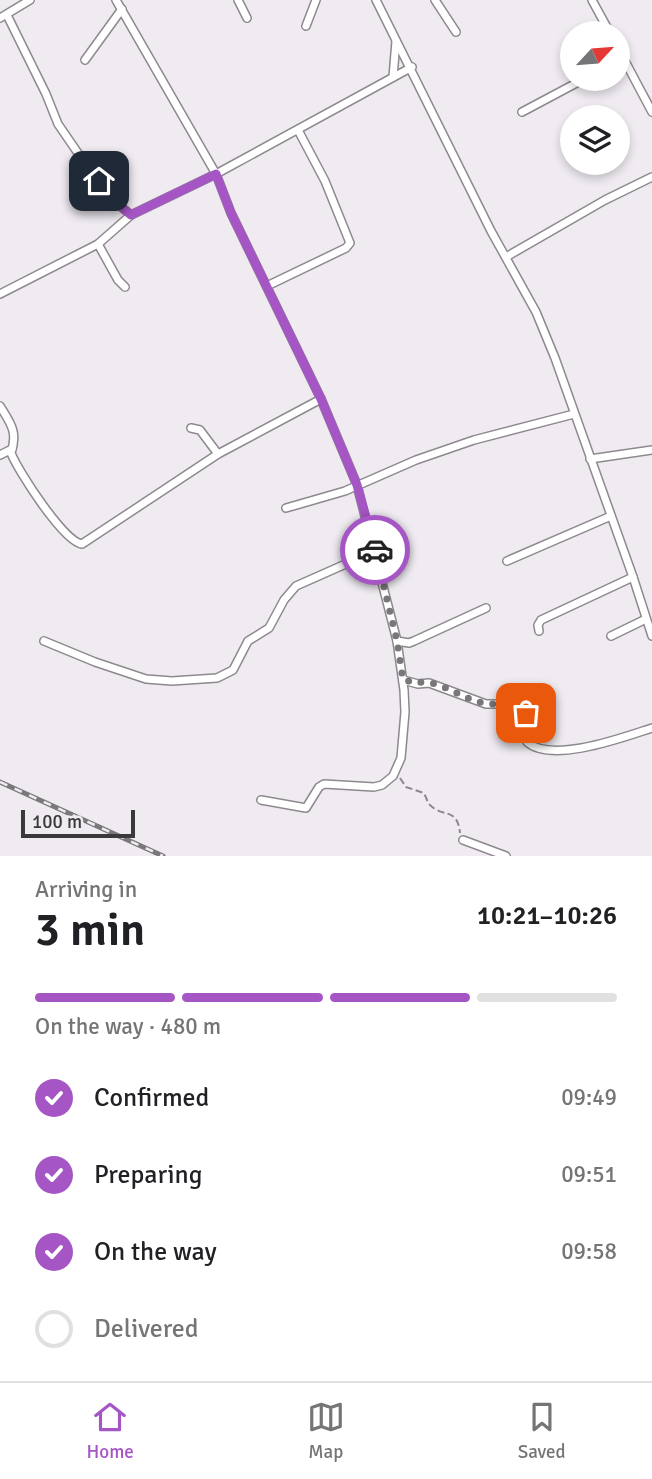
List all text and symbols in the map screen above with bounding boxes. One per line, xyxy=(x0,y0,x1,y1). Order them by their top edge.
north arrow xyxy=(560,21,630,91)
map controls xyxy=(560,21,630,175)
button: layers xyxy=(560,105,630,175)
pin xyxy=(69,151,129,211)
icon: home xyxy=(80,162,118,200)
courier xyxy=(340,515,410,585)
icon: car xyxy=(356,531,394,569)
pin xyxy=(496,683,556,743)
icon: bag xyxy=(507,694,545,732)
scale bar xyxy=(21,807,135,839)
text: 100 m xyxy=(32,810,82,834)
text: Arriving in xyxy=(35,875,137,904)
text: 10:21–10:26 xyxy=(477,900,617,932)
text: 3 min xyxy=(35,902,145,958)
text: On the way · 480 m xyxy=(35,1012,221,1041)
icon: check xyxy=(35,1079,73,1117)
text: Confirmed xyxy=(94,1082,209,1114)
text: 09:49 xyxy=(561,1083,617,1112)
icon: check xyxy=(35,1156,73,1194)
text: Preparing xyxy=(94,1159,202,1191)
text: 09:51 xyxy=(561,1160,617,1189)
icon: check xyxy=(35,1233,73,1271)
text: On the way xyxy=(94,1236,217,1268)
text: 09:58 xyxy=(561,1237,617,1266)
text: Delivered xyxy=(94,1313,199,1345)
tab: Home xyxy=(86,1398,134,1464)
tab: Map xyxy=(307,1398,345,1464)
tab: Saved xyxy=(518,1398,566,1464)

